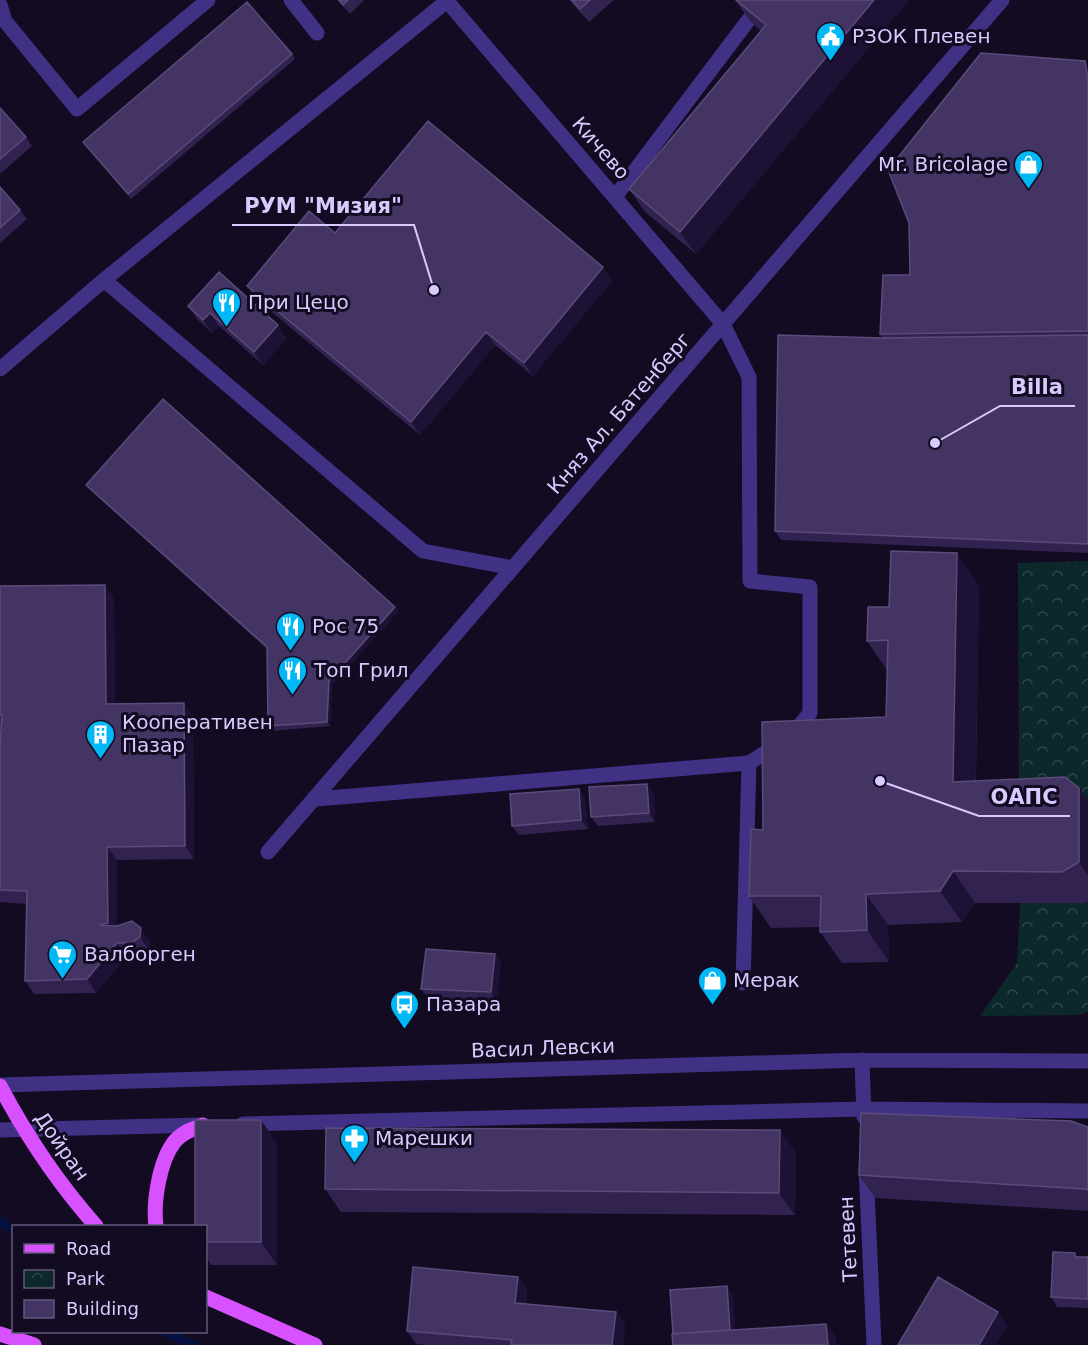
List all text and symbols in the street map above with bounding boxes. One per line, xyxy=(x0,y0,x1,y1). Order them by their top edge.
public building icon: РЗОК Плевен xyxy=(815,20,847,62)
place label: РЗОК Плевен xyxy=(852,24,990,48)
street label: Кичево xyxy=(567,112,635,184)
shop icon: Mr. Bricolage xyxy=(1013,148,1045,190)
place label: Mr. Bricolage xyxy=(878,152,1008,176)
callout: РУМ "Мизия" xyxy=(232,186,414,225)
text: РУМ "Мизия" xyxy=(244,194,402,218)
restaurant icon: При Цецо xyxy=(211,286,243,328)
place label: При Цецо xyxy=(248,290,349,314)
street label: Княз Ал. Батенберг xyxy=(542,327,696,499)
callout: Billa xyxy=(1000,367,1075,406)
text: Billa xyxy=(1011,375,1063,399)
restaurant icon: Рос 75 xyxy=(275,610,307,652)
place label: Рос 75 xyxy=(312,614,379,638)
restaurant icon: Топ Грил xyxy=(277,654,309,696)
place label: Топ Грил xyxy=(313,658,409,682)
place label: Кооперативен Пазар xyxy=(122,710,273,757)
building icon: Кооперативен Пазар xyxy=(85,718,117,760)
callout: ОАПС xyxy=(979,777,1070,816)
text: ОАПС xyxy=(990,785,1058,809)
supermarket icon: Валборген xyxy=(47,938,79,980)
place label: Валборген xyxy=(84,942,196,966)
shop icon: Мерак xyxy=(696,964,728,1006)
place label: Мерак xyxy=(733,968,800,992)
bus stop icon: Пазара xyxy=(389,988,421,1030)
place label: Пазара xyxy=(426,992,501,1016)
street label: Васил Левски xyxy=(470,1033,616,1063)
street label: Дойран xyxy=(30,1107,94,1185)
pharmacy icon: Марешки xyxy=(338,1122,370,1164)
place label: Марешки xyxy=(375,1126,473,1150)
street label: Тетевен xyxy=(834,1196,862,1283)
legend xyxy=(12,1225,207,1333)
text: Road xyxy=(66,1238,111,1259)
text: Park xyxy=(66,1268,105,1289)
text: Building xyxy=(66,1298,139,1319)

